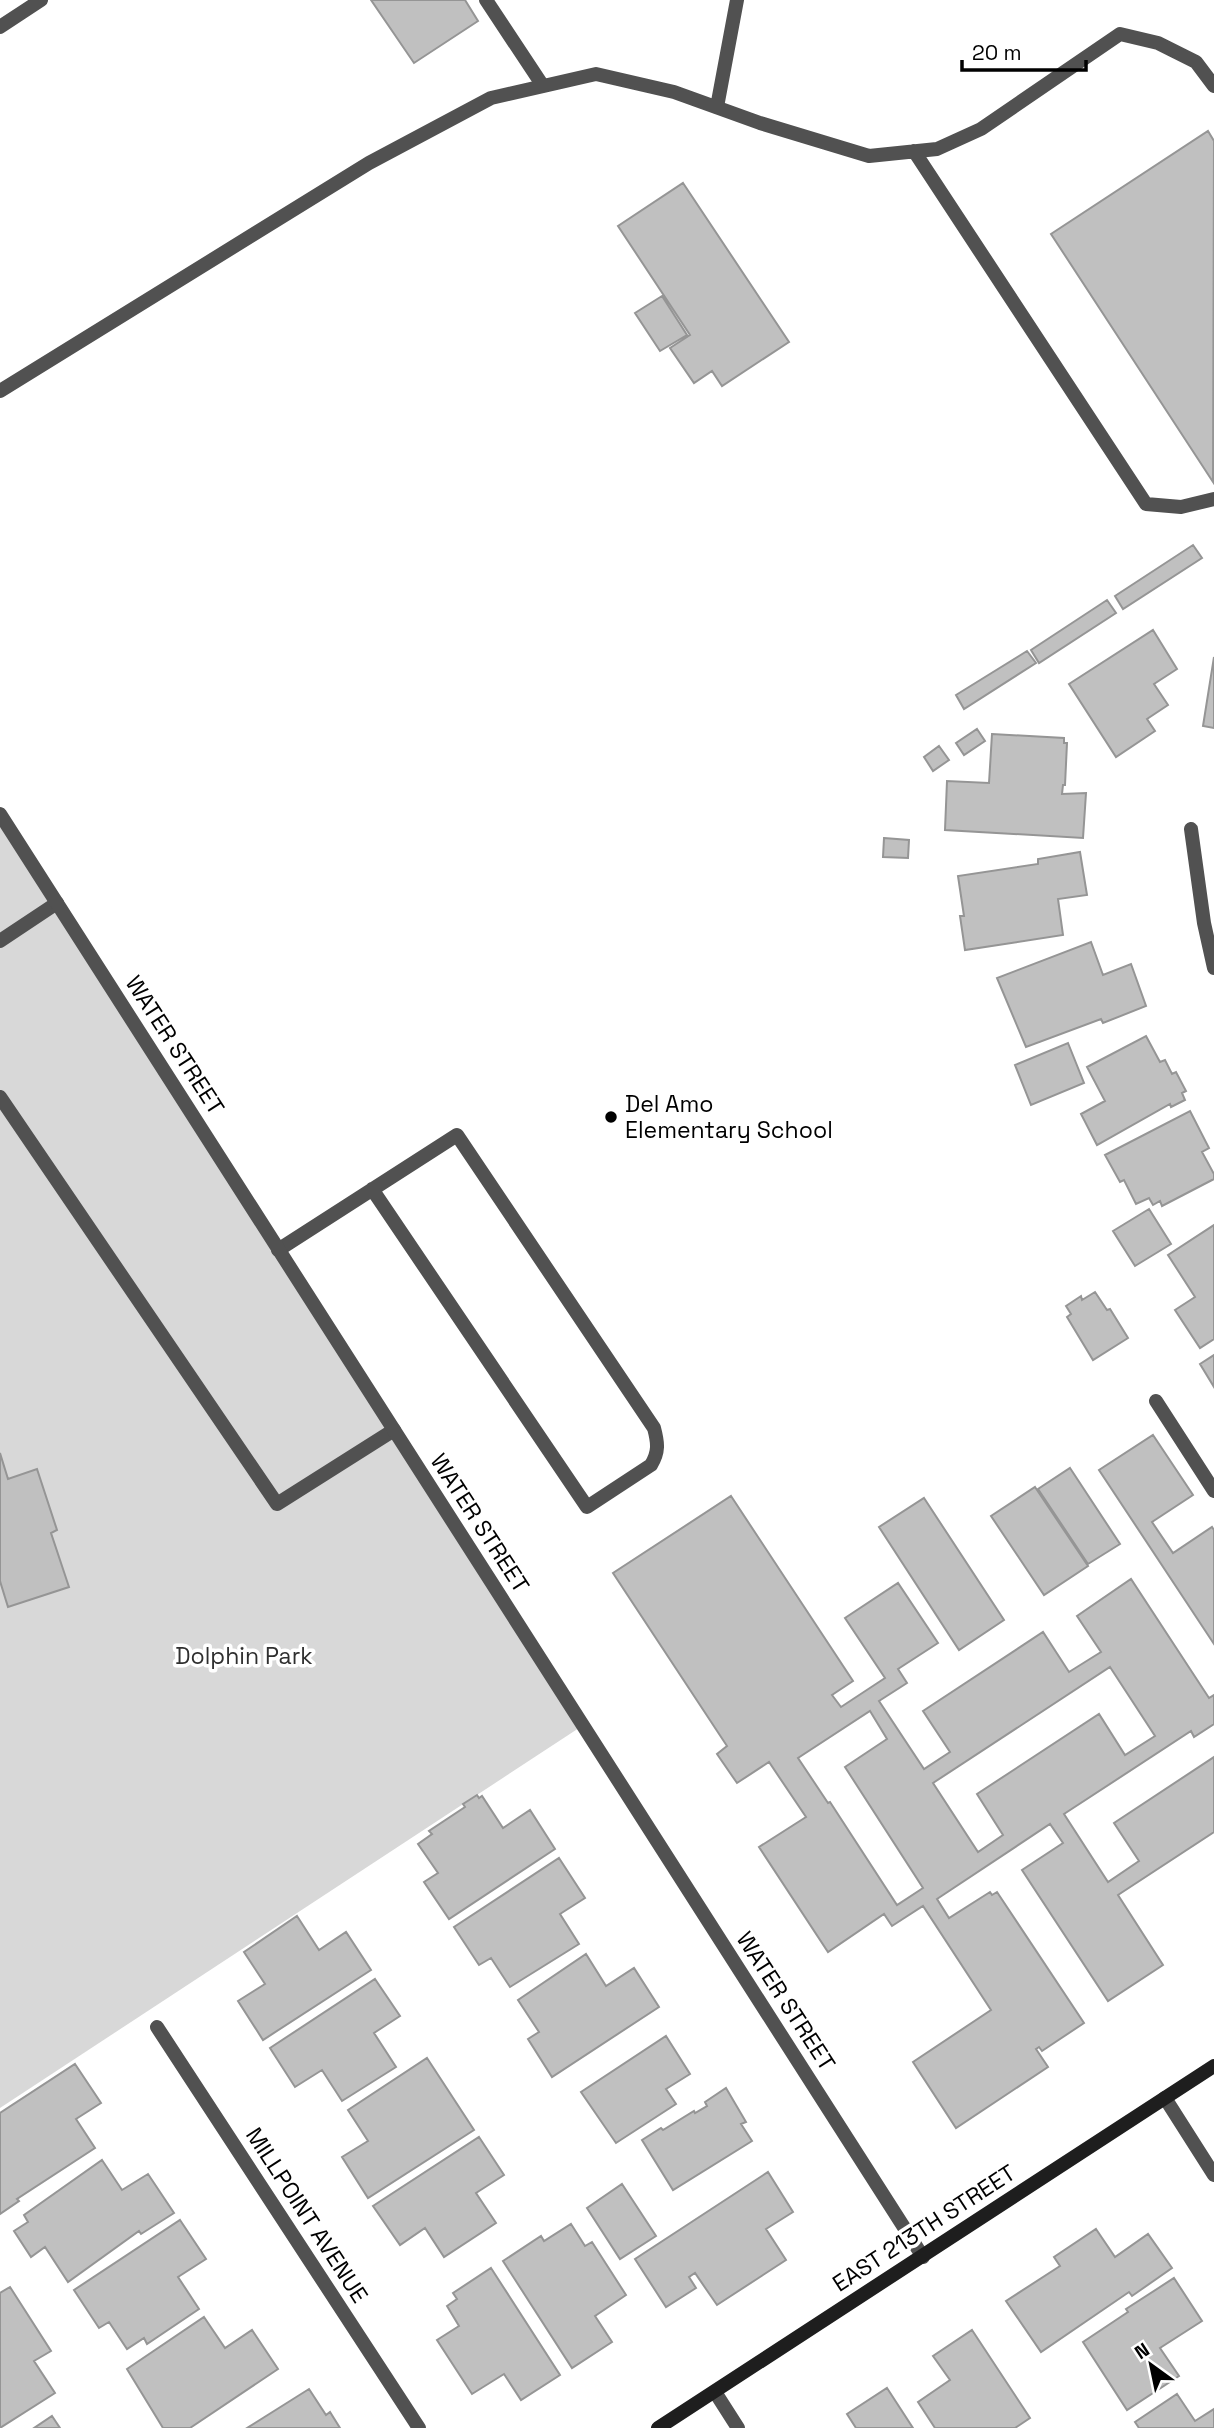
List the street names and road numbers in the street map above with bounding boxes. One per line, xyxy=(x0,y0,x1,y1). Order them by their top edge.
street label: WATER STREET xyxy=(119,970,231,1120)
street label: WATER STREET xyxy=(424,1448,536,1598)
street label: WATER STREET xyxy=(730,1926,842,2076)
street label: MILLPOINT AVENUE xyxy=(239,2122,375,2308)
street label: EAST 213TH STREET xyxy=(827,2158,1021,2298)

